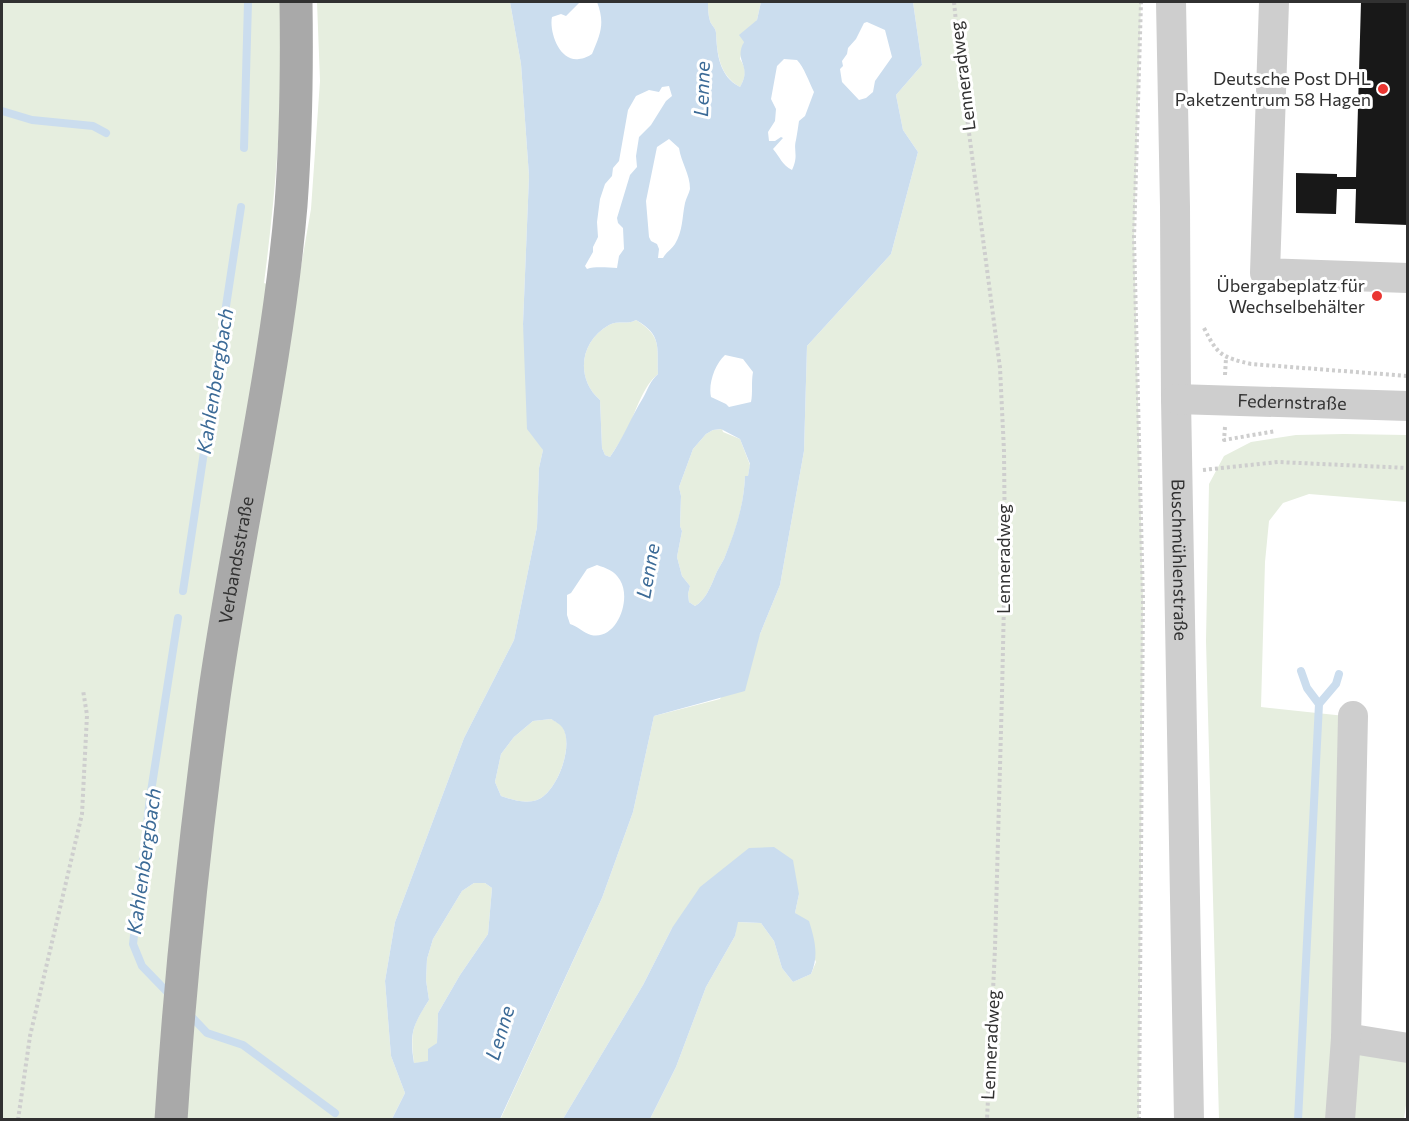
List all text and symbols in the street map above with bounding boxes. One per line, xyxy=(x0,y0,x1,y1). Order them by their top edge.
street label: Lenneradweg xyxy=(944,20,980,132)
water label: Lenne xyxy=(688,60,714,117)
place label: Deutsche Post DHL Paketzentrum 58 Hagen xyxy=(1175,67,1371,110)
marker: Deutsche Post DHL Paketzentrum 58 Hagen xyxy=(1376,82,1390,96)
place label: Übergabeplatz für Wechselbehälter xyxy=(1217,274,1365,317)
marker: Übergabeplatz für Wechselbehälter xyxy=(1370,289,1384,303)
water label: Kahlenbergbach xyxy=(191,306,237,455)
street label: Federnstraße xyxy=(1237,389,1347,414)
street label: Buschmühlenstraße xyxy=(1167,479,1192,641)
street label: Verbandsstraße xyxy=(213,494,258,625)
street label: Lenneradweg xyxy=(992,504,1014,614)
water label: Lenne xyxy=(630,541,664,600)
water label: Kahlenbergbach xyxy=(121,786,165,935)
street label: Lenneradweg xyxy=(976,989,1004,1100)
water label: Lenne xyxy=(479,1002,519,1063)

